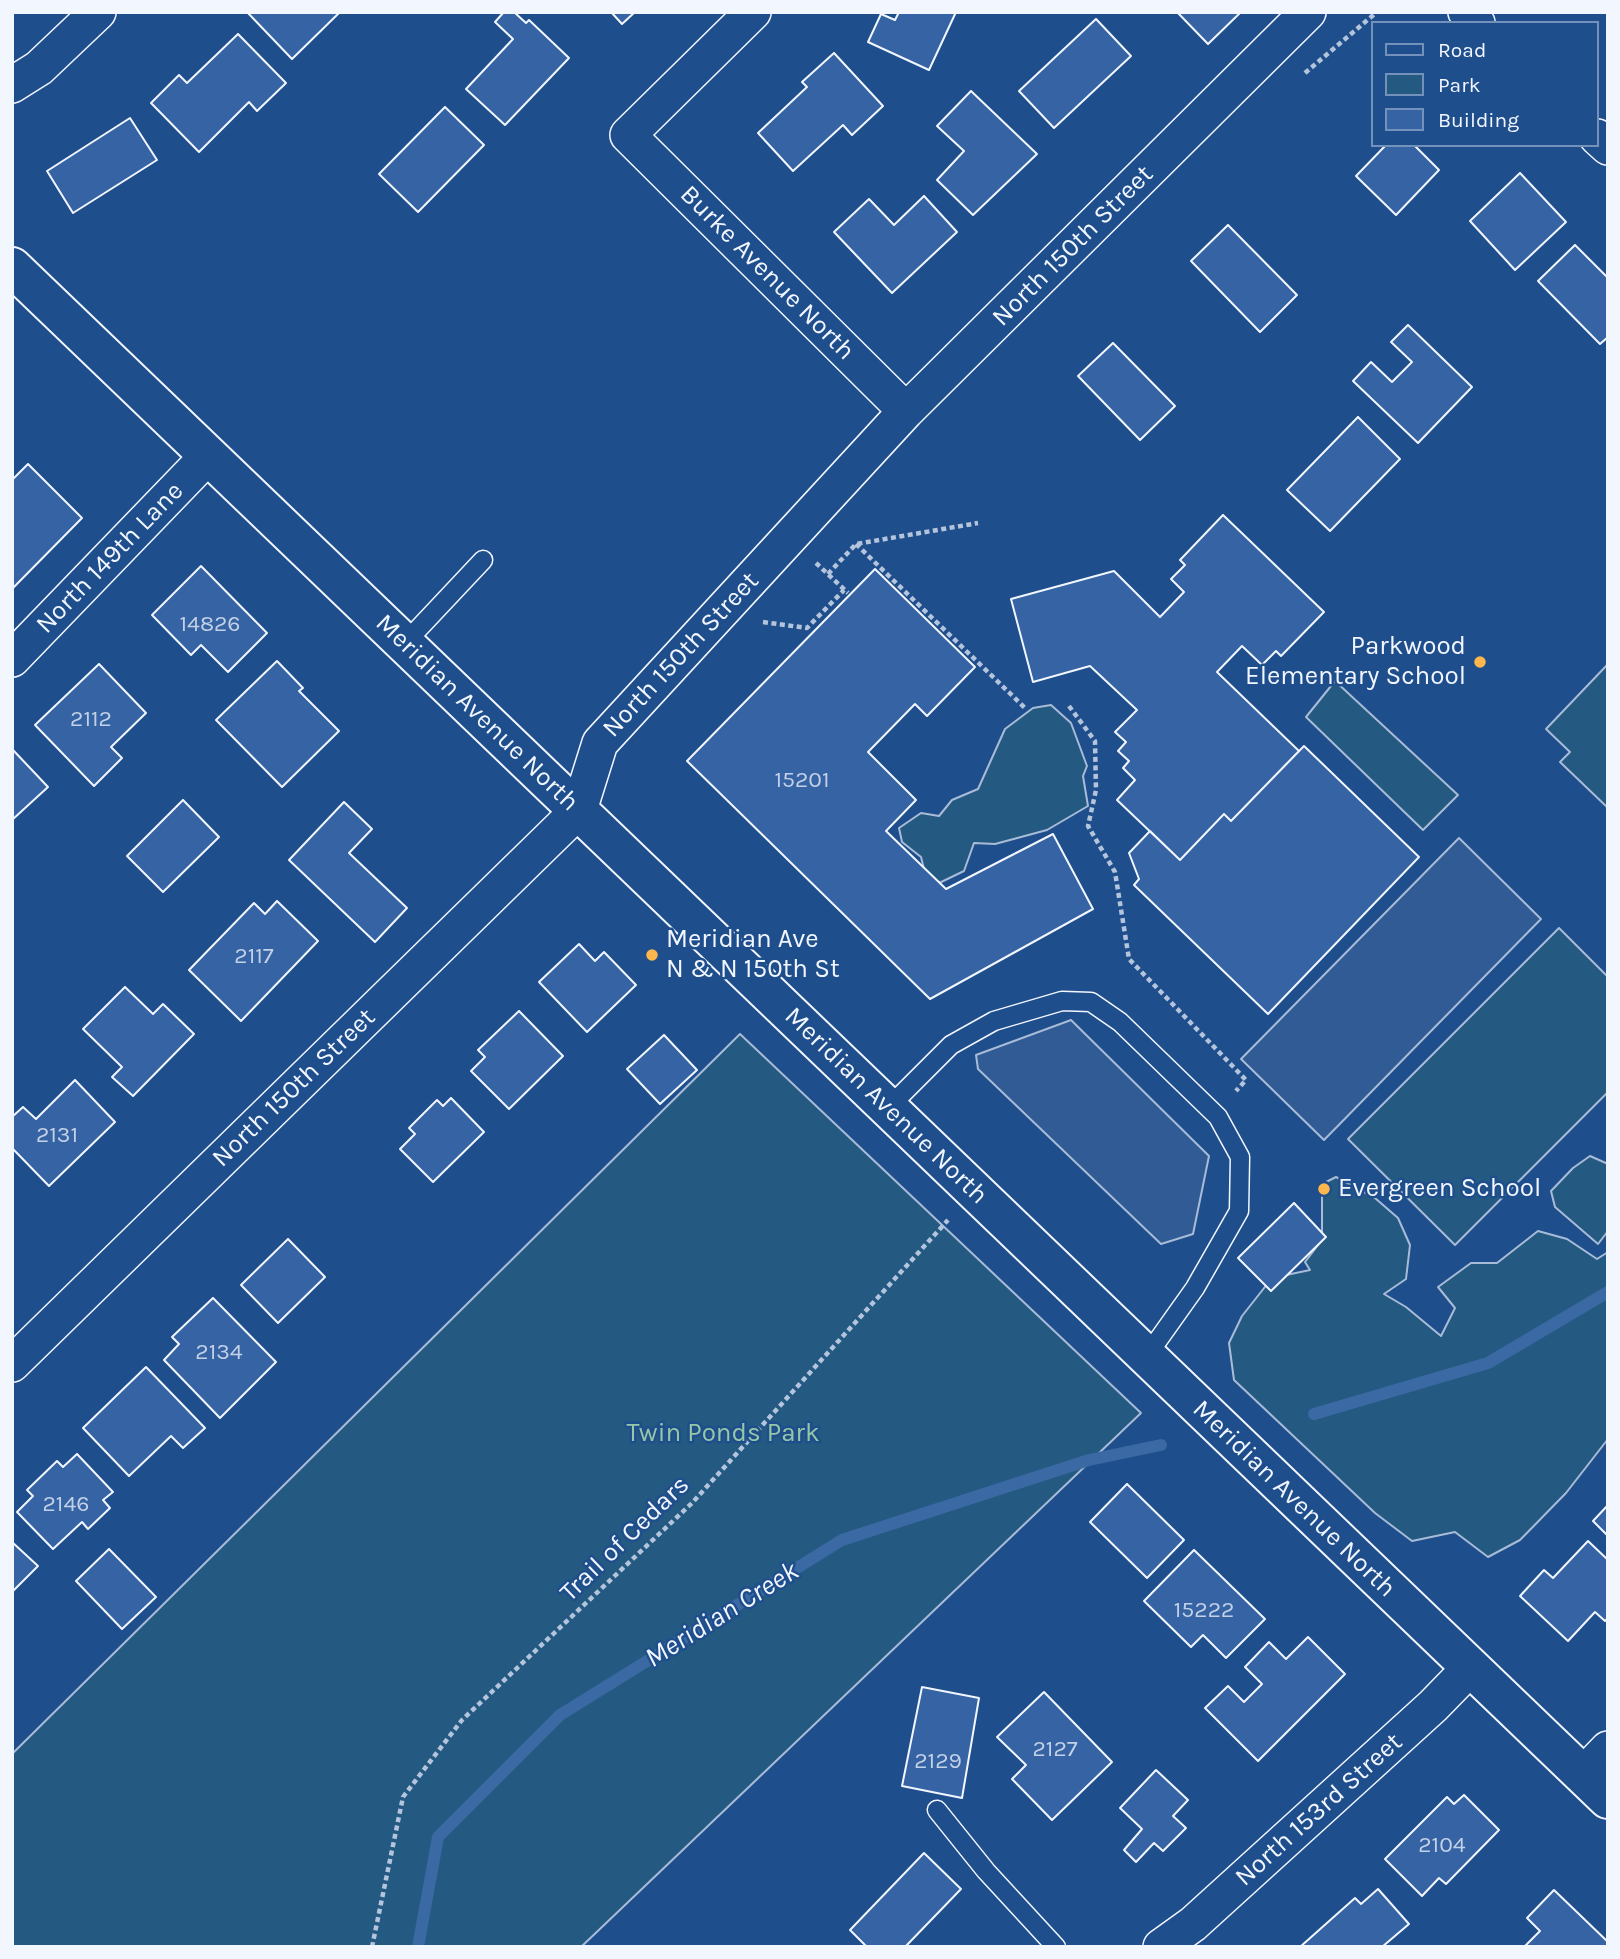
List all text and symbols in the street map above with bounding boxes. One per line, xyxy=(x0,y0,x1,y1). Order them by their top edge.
legend xyxy=(1372,21,1599,147)
text: Road xyxy=(1438,38,1486,62)
text: Park xyxy=(1438,73,1481,97)
text: Building xyxy=(1438,108,1519,132)
street label: North 150th Street xyxy=(986,159,1160,333)
street label: Burke Avenue North xyxy=(673,179,861,367)
street label: North 149th Lane xyxy=(30,476,190,640)
street label: North 150th Street xyxy=(596,566,766,744)
street label: Meridian Avenue North xyxy=(369,608,585,818)
house number: 14826 xyxy=(179,610,241,638)
place label: Parkwood Elementary School xyxy=(1245,631,1466,692)
marker: Parkwood Elementary School xyxy=(1472,654,1488,670)
house number: 2112 xyxy=(70,705,112,733)
house number: 15201 xyxy=(774,766,830,794)
place label: Meridian Ave N & N 150th St xyxy=(666,924,840,986)
house number: 2117 xyxy=(234,942,274,970)
marker: Meridian Ave N & N 150th St xyxy=(644,947,660,963)
street label: Meridian Avenue North xyxy=(778,1001,994,1211)
street label: North 150th Street xyxy=(206,1002,382,1174)
house number: 2131 xyxy=(36,1121,78,1149)
place label: Evergreen School xyxy=(1338,1173,1541,1205)
marker: Evergreen School xyxy=(1316,1181,1332,1197)
house number: 2134 xyxy=(195,1338,243,1366)
street label: Meridian Avenue North xyxy=(1186,1394,1402,1604)
park label: Twin Ponds Park xyxy=(626,1418,820,1450)
street label: Trail of Cedars xyxy=(554,1470,696,1608)
house number: 2146 xyxy=(43,1490,89,1518)
water label: Meridian Creek xyxy=(639,1555,805,1675)
house number: 15222 xyxy=(1174,1596,1234,1624)
street label: North 153rd Street xyxy=(1229,1727,1409,1893)
house number: 2127 xyxy=(1032,1735,1078,1763)
house number: 2129 xyxy=(914,1747,962,1775)
house number: 2104 xyxy=(1418,1831,1466,1859)

